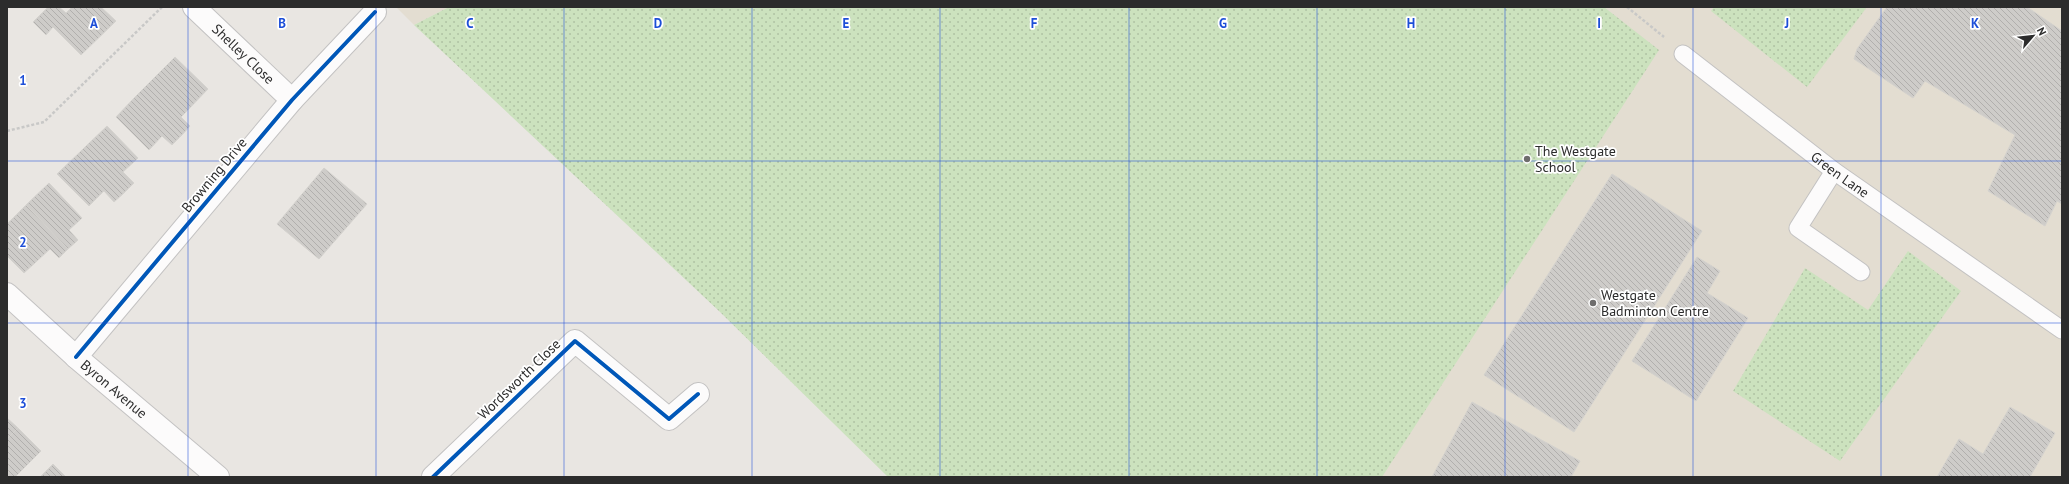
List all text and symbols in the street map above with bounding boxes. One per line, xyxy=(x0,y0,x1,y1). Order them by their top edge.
text: A xyxy=(90,15,98,32)
text: B xyxy=(278,15,286,32)
text: C xyxy=(466,15,474,32)
text: D xyxy=(654,15,662,32)
text: E xyxy=(843,15,850,32)
text: F xyxy=(1031,15,1038,32)
text: G xyxy=(1219,15,1227,32)
text: H xyxy=(1407,15,1415,32)
text: I xyxy=(1597,15,1601,32)
text: J xyxy=(1784,15,1789,32)
text: K xyxy=(1971,15,1979,32)
north arrow xyxy=(2013,16,2053,56)
street label: Shelley Close xyxy=(208,20,278,88)
text: N xyxy=(2034,25,2050,38)
text: 1 xyxy=(19,72,27,89)
street label: Browning Drive xyxy=(177,134,251,216)
place label: The Westgate School xyxy=(1535,142,1616,176)
street label: Green Lane xyxy=(1807,147,1873,202)
marker: The Westgate School xyxy=(1522,154,1532,164)
text: 2 xyxy=(19,234,27,251)
place label: Westgate Badminton Centre xyxy=(1601,286,1709,320)
marker: Westgate Badminton Centre xyxy=(1588,298,1598,308)
street label: Wordsworth Close xyxy=(474,335,564,423)
street label: Byron Avenue xyxy=(77,356,151,422)
text: 3 xyxy=(19,395,27,412)

